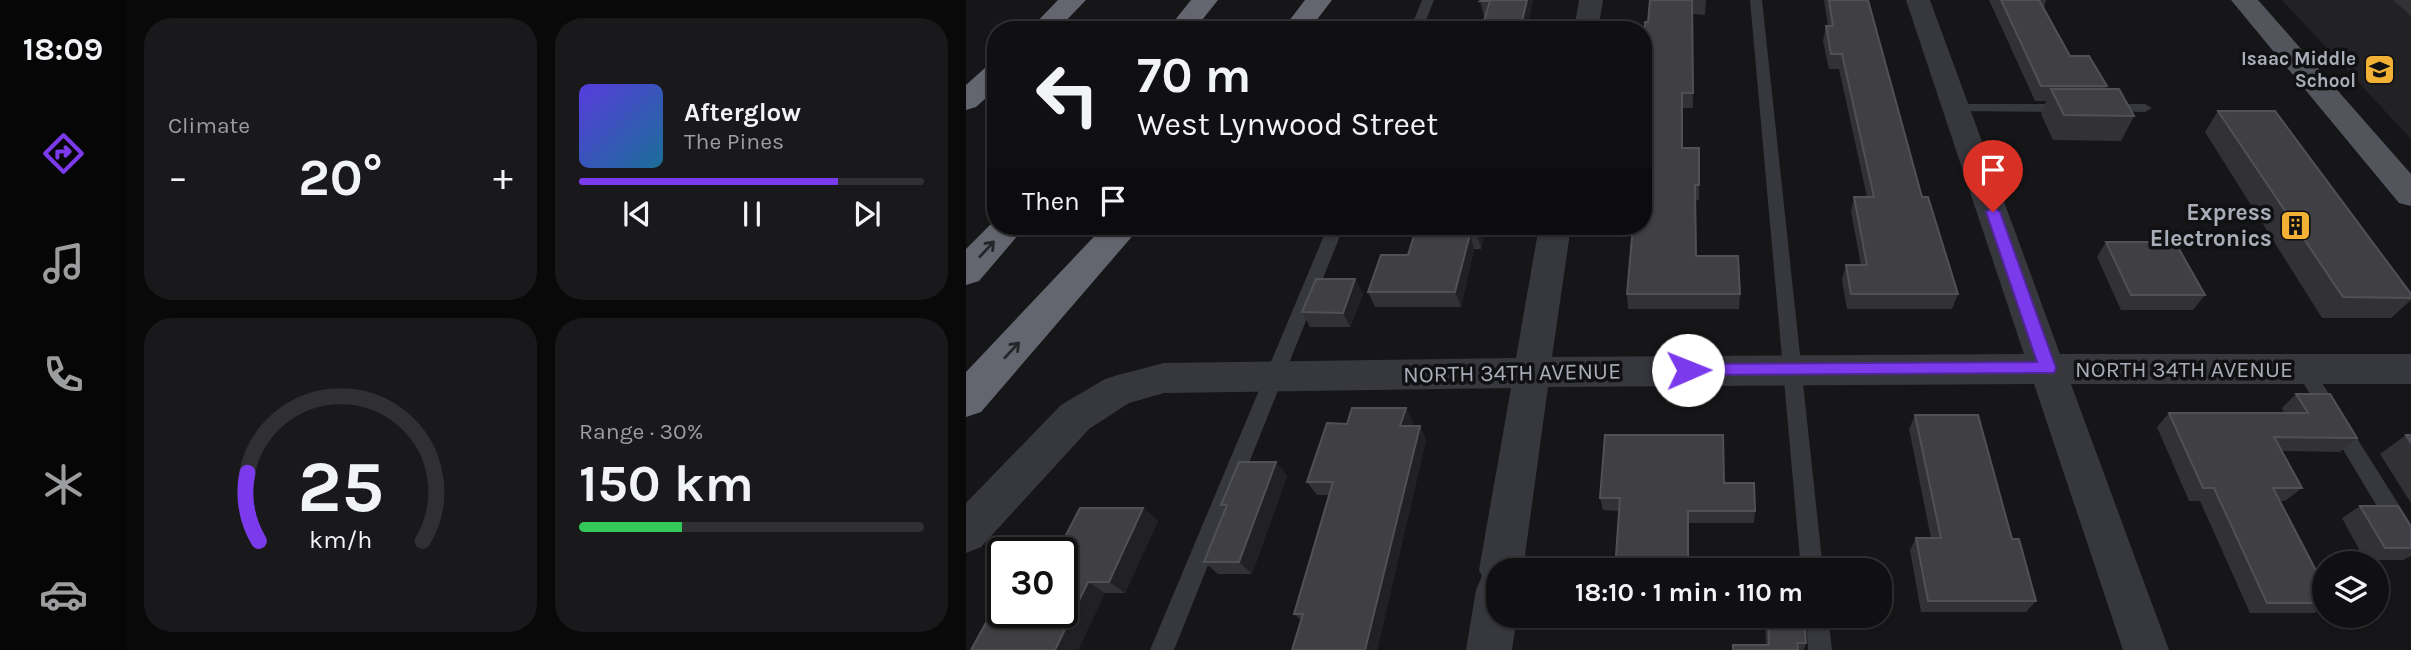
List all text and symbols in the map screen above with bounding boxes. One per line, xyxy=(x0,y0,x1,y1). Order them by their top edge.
text: 18:09 xyxy=(23,31,103,68)
text: 70 m xyxy=(1137,47,1251,104)
place label: Isaac Middle School xyxy=(2241,48,2356,92)
icon: left xyxy=(1022,49,1113,140)
school or university icon: Isaac Middle School xyxy=(2362,53,2396,87)
text: Afterglow xyxy=(684,97,801,128)
text: West Lynwood Street xyxy=(1137,106,1438,143)
text: Climate xyxy=(168,112,250,139)
text: The Pines xyxy=(684,128,784,155)
icon: directions xyxy=(39,129,88,178)
pin xyxy=(1963,140,2023,212)
text: 20° xyxy=(298,147,383,208)
icon: arrive xyxy=(1974,151,2012,189)
text: − xyxy=(168,155,188,200)
text: + xyxy=(493,155,513,200)
icon: arrive xyxy=(1094,182,1132,220)
text: Then xyxy=(1022,186,1080,217)
icon: previous xyxy=(618,195,656,233)
icon: pause xyxy=(733,195,771,233)
icon: next xyxy=(848,195,886,233)
place label: Express Electronics xyxy=(2150,199,2272,252)
building icon: Express Electronics xyxy=(2278,208,2312,242)
icon: music xyxy=(39,239,88,288)
one-way arrow xyxy=(979,241,996,258)
position arrow xyxy=(1651,333,1725,407)
one-way arrow xyxy=(1004,341,1020,359)
icon: phone xyxy=(39,350,88,399)
street label: NORTH 34TH AVENUE xyxy=(2075,356,2293,383)
street label: NORTH 34TH AVENUE xyxy=(1403,358,1621,388)
text: Range · 30% xyxy=(579,418,703,445)
text: 25 xyxy=(297,444,384,529)
text: 150 km xyxy=(579,453,754,514)
icon: climate xyxy=(39,460,88,509)
text: km/h xyxy=(309,525,372,554)
speed limit sign: 30 xyxy=(987,537,1078,628)
map controls xyxy=(2312,551,2389,628)
button: layers xyxy=(2312,551,2389,628)
icon: car xyxy=(39,570,88,619)
text: 18:10 · 1 min · 110 m xyxy=(1575,577,1803,608)

